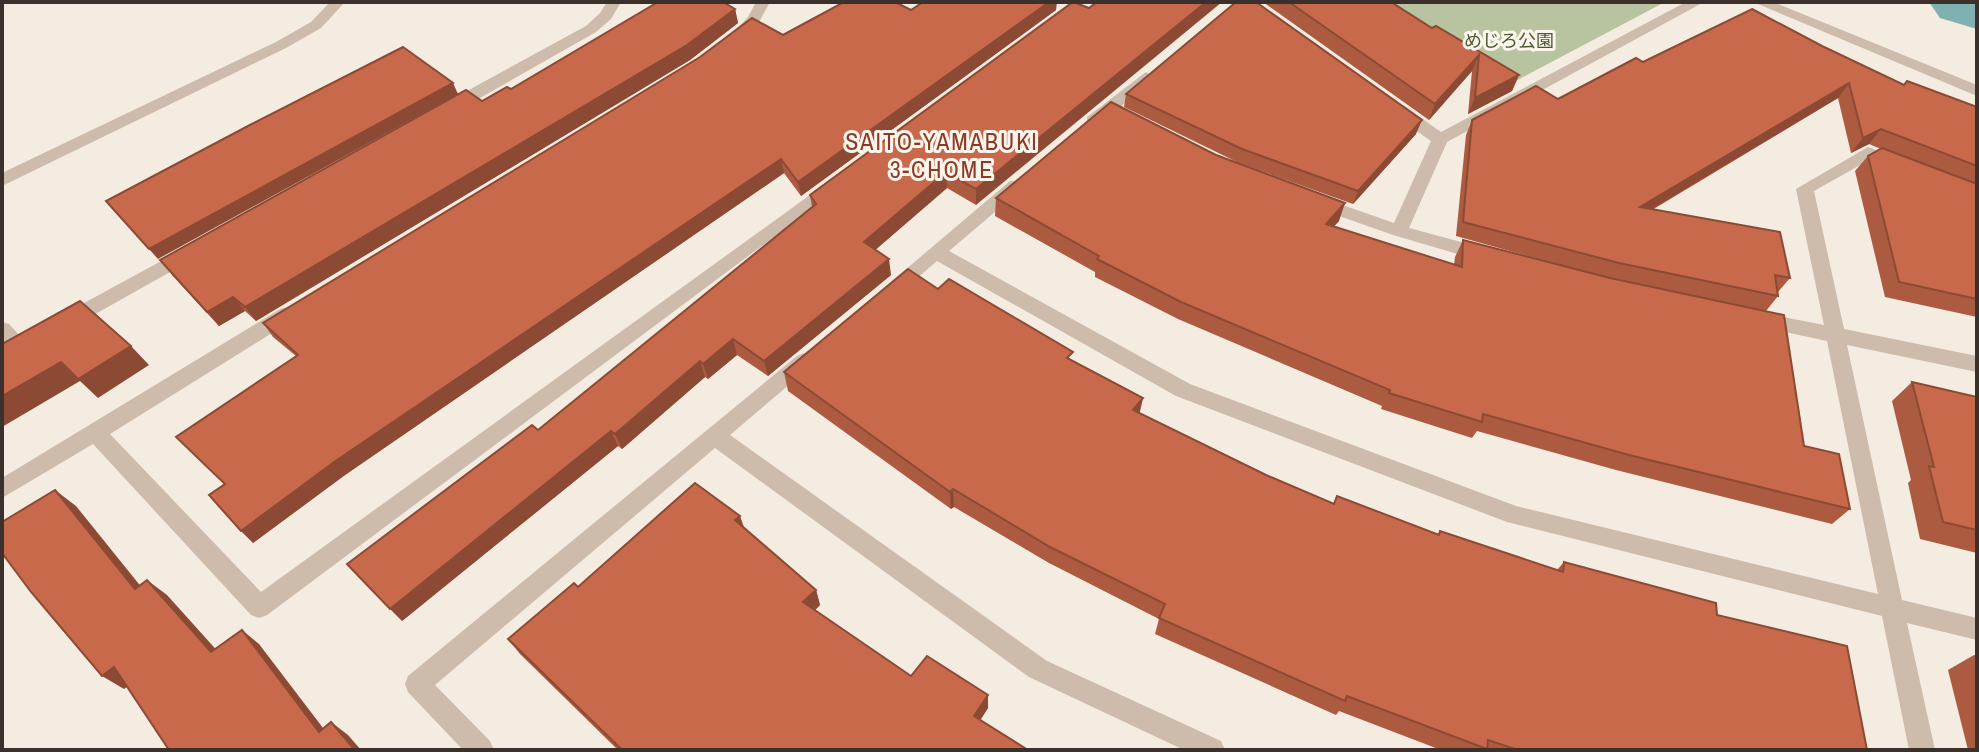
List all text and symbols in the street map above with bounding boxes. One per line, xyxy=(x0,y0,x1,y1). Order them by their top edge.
park label: めじろ公園 xyxy=(1464,28,1554,53)
district label: SAITO-YAMABUKI 3-CHOME xyxy=(845,125,1039,185)

